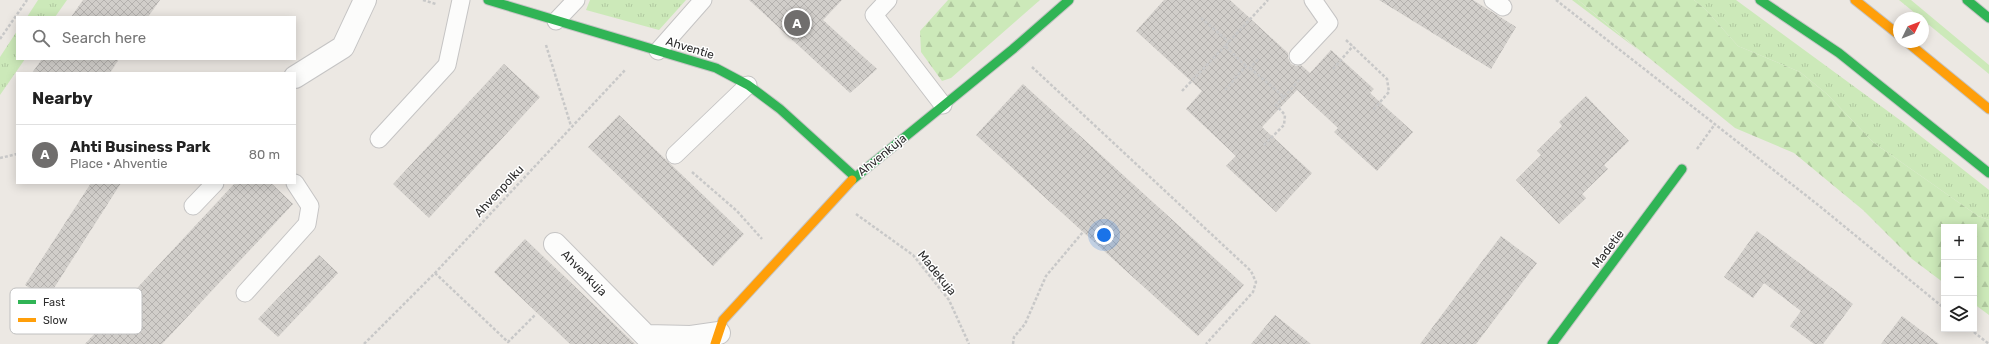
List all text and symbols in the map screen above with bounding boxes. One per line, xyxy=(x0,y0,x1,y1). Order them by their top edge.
pin: A xyxy=(784,8,810,38)
north arrow xyxy=(1893,12,1929,48)
search box xyxy=(16,16,296,60)
icon: search xyxy=(30,27,52,49)
text: Search here xyxy=(62,29,146,47)
street label: Ahventie xyxy=(664,34,716,62)
text: Nearby xyxy=(32,88,93,108)
street label: Ahvenkuja xyxy=(855,131,909,179)
text: Ahti Business Park xyxy=(70,138,210,156)
text: A xyxy=(40,147,50,162)
text: 80 m xyxy=(249,147,280,162)
text: Place · Ahventie xyxy=(70,156,167,171)
street label: Ahvenpolku xyxy=(471,162,527,220)
map controls xyxy=(1941,224,1977,332)
button: + xyxy=(1941,224,1977,260)
your location xyxy=(1094,225,1114,245)
street label: Madetie xyxy=(1589,227,1627,271)
street label: Ahvenkuja xyxy=(558,247,610,299)
street label: Madekuja xyxy=(915,248,959,298)
button: − xyxy=(1941,260,1977,296)
legend xyxy=(10,288,142,334)
text: Fast xyxy=(43,296,66,309)
button: layers xyxy=(1941,296,1977,332)
text: Slow xyxy=(43,314,68,327)

